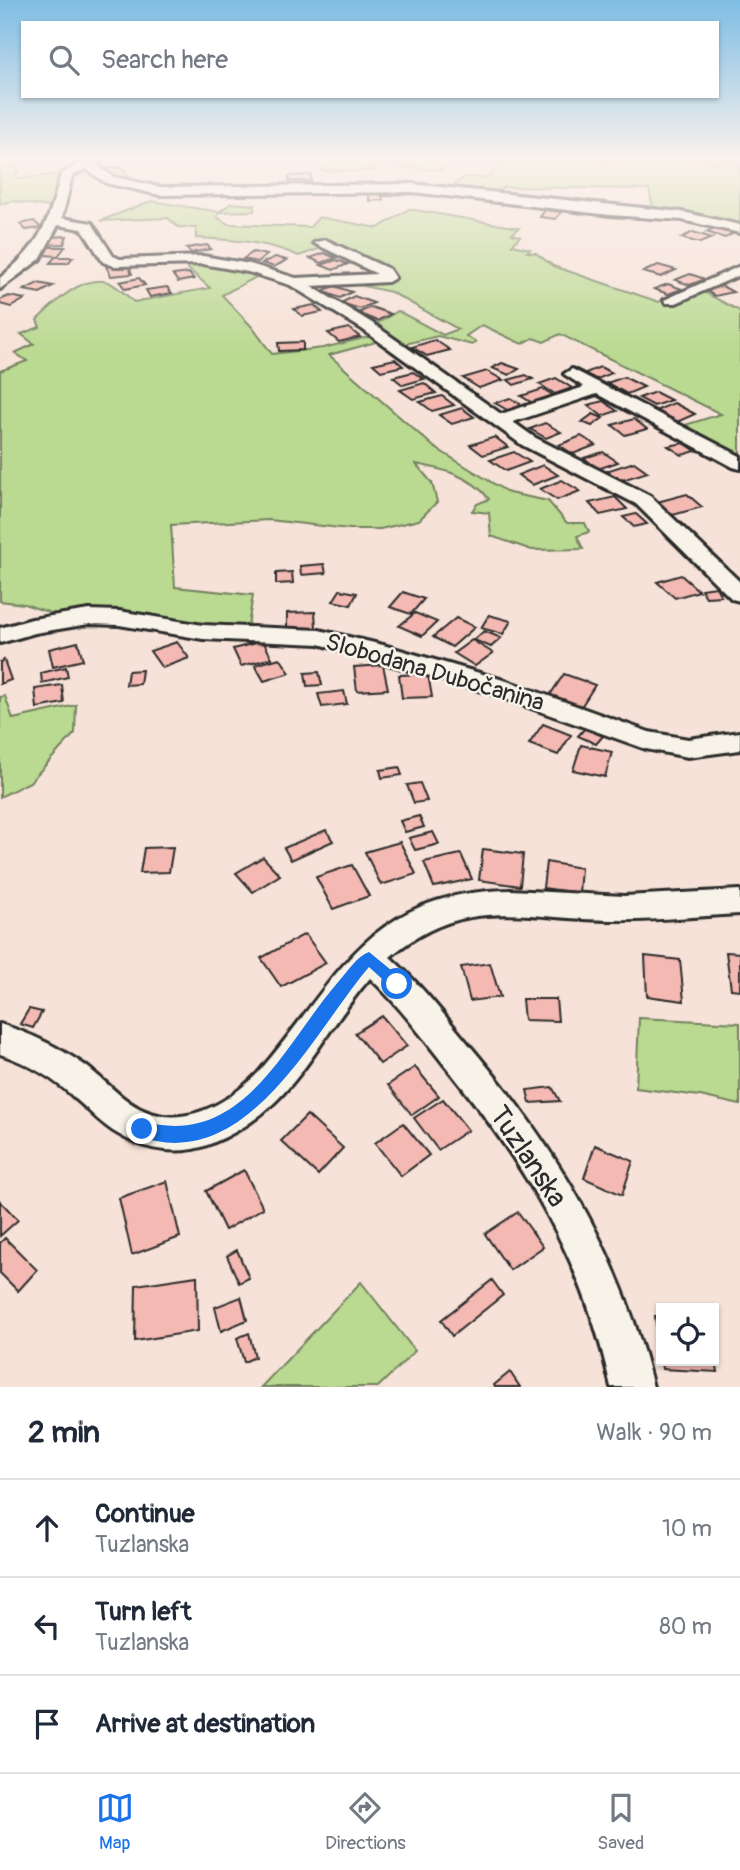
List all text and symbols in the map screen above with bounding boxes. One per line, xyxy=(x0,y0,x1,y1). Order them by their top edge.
search box xyxy=(21,21,719,98)
icon: search xyxy=(45,41,83,79)
text: Search here xyxy=(101,44,228,76)
street label: Slobodana Dubočanina xyxy=(322,627,547,718)
route start xyxy=(381,968,412,999)
street label: Tuzlanska xyxy=(481,1099,574,1214)
route end xyxy=(126,1113,157,1144)
map controls xyxy=(656,1303,719,1366)
button: locate xyxy=(656,1303,719,1366)
text: 2 min xyxy=(28,1414,100,1451)
text: Walk · 90 m xyxy=(596,1418,712,1447)
text: Continue xyxy=(95,1498,195,1530)
icon: ahead xyxy=(28,1509,66,1547)
text: 10 m xyxy=(662,1514,712,1543)
text: Tuzlanska xyxy=(95,1530,189,1559)
text: Turn left xyxy=(95,1596,191,1628)
icon: left xyxy=(28,1607,66,1645)
text: 80 m xyxy=(659,1612,712,1641)
text: Tuzlanska xyxy=(95,1628,189,1657)
icon: arrive xyxy=(28,1705,66,1743)
text: Arrive at destination xyxy=(95,1708,315,1740)
tab: Map xyxy=(96,1789,134,1855)
tab: Directions xyxy=(325,1789,406,1855)
tab: Saved xyxy=(597,1789,644,1855)

